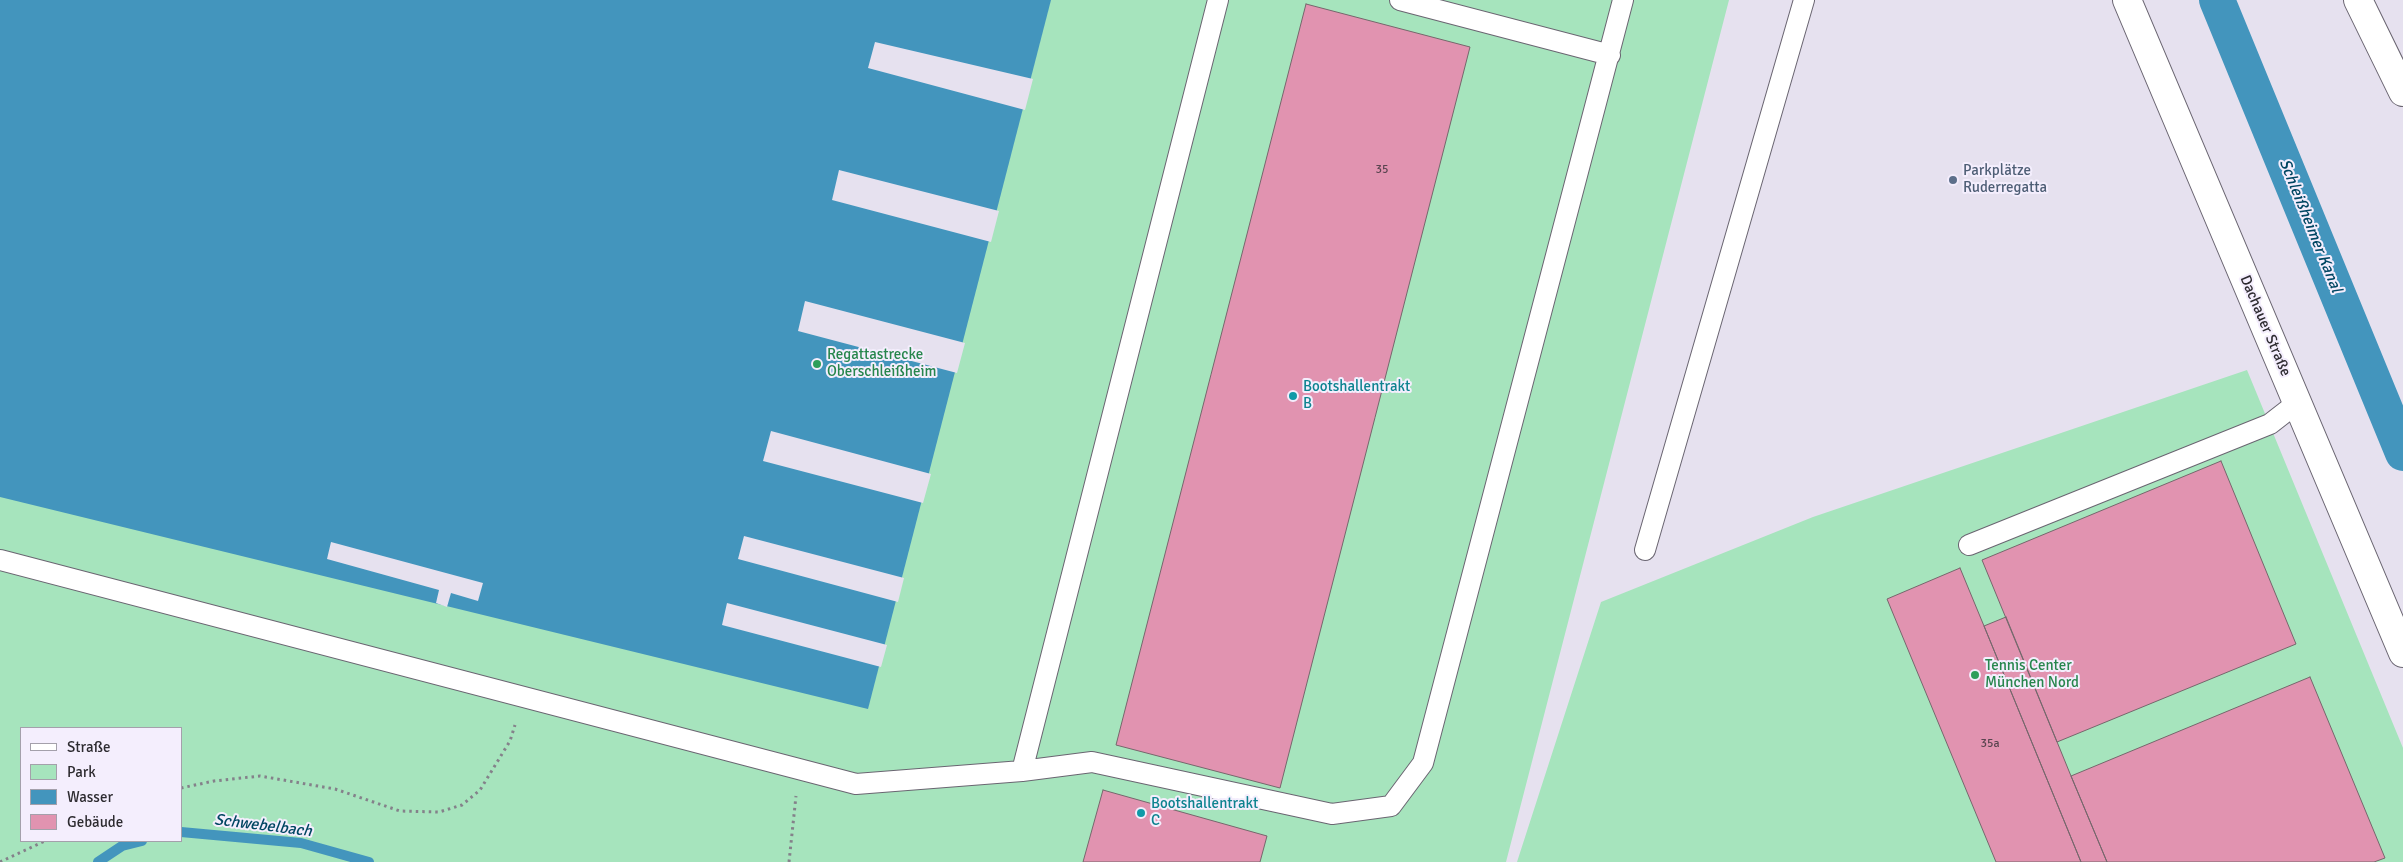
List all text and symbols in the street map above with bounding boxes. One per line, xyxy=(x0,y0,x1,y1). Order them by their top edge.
water label: Schleißheimer Kanal xyxy=(2274,156,2346,296)
place label: Parkplätze Ruderregatta xyxy=(1963,162,2047,197)
house number: 35 xyxy=(1376,163,1388,177)
marker: Parkplätze Ruderregatta xyxy=(1947,174,1959,186)
street label: Dachauer Straße xyxy=(2236,273,2294,379)
place label: Regattastrecke Oberschleißheim xyxy=(827,346,936,381)
marker: Regattastrecke Oberschleißheim xyxy=(811,358,823,370)
place label: Bootshallentrakt B xyxy=(1303,378,1410,413)
marker: Bootshallentrakt B xyxy=(1287,390,1299,402)
place label: Tennis Center München Nord xyxy=(1985,657,2079,692)
marker: Tennis Center München Nord xyxy=(1969,669,1981,681)
legend xyxy=(20,727,182,842)
house number: 35a xyxy=(1980,737,2000,751)
text: Straße xyxy=(67,738,111,756)
text: Park xyxy=(67,763,96,781)
text: Wasser xyxy=(67,788,113,806)
place label: Bootshallentrakt C xyxy=(1151,795,1258,830)
marker: Bootshallentrakt C xyxy=(1135,807,1147,819)
water label: Schwebelbach xyxy=(213,810,313,842)
text: Gebäude xyxy=(67,813,123,831)

